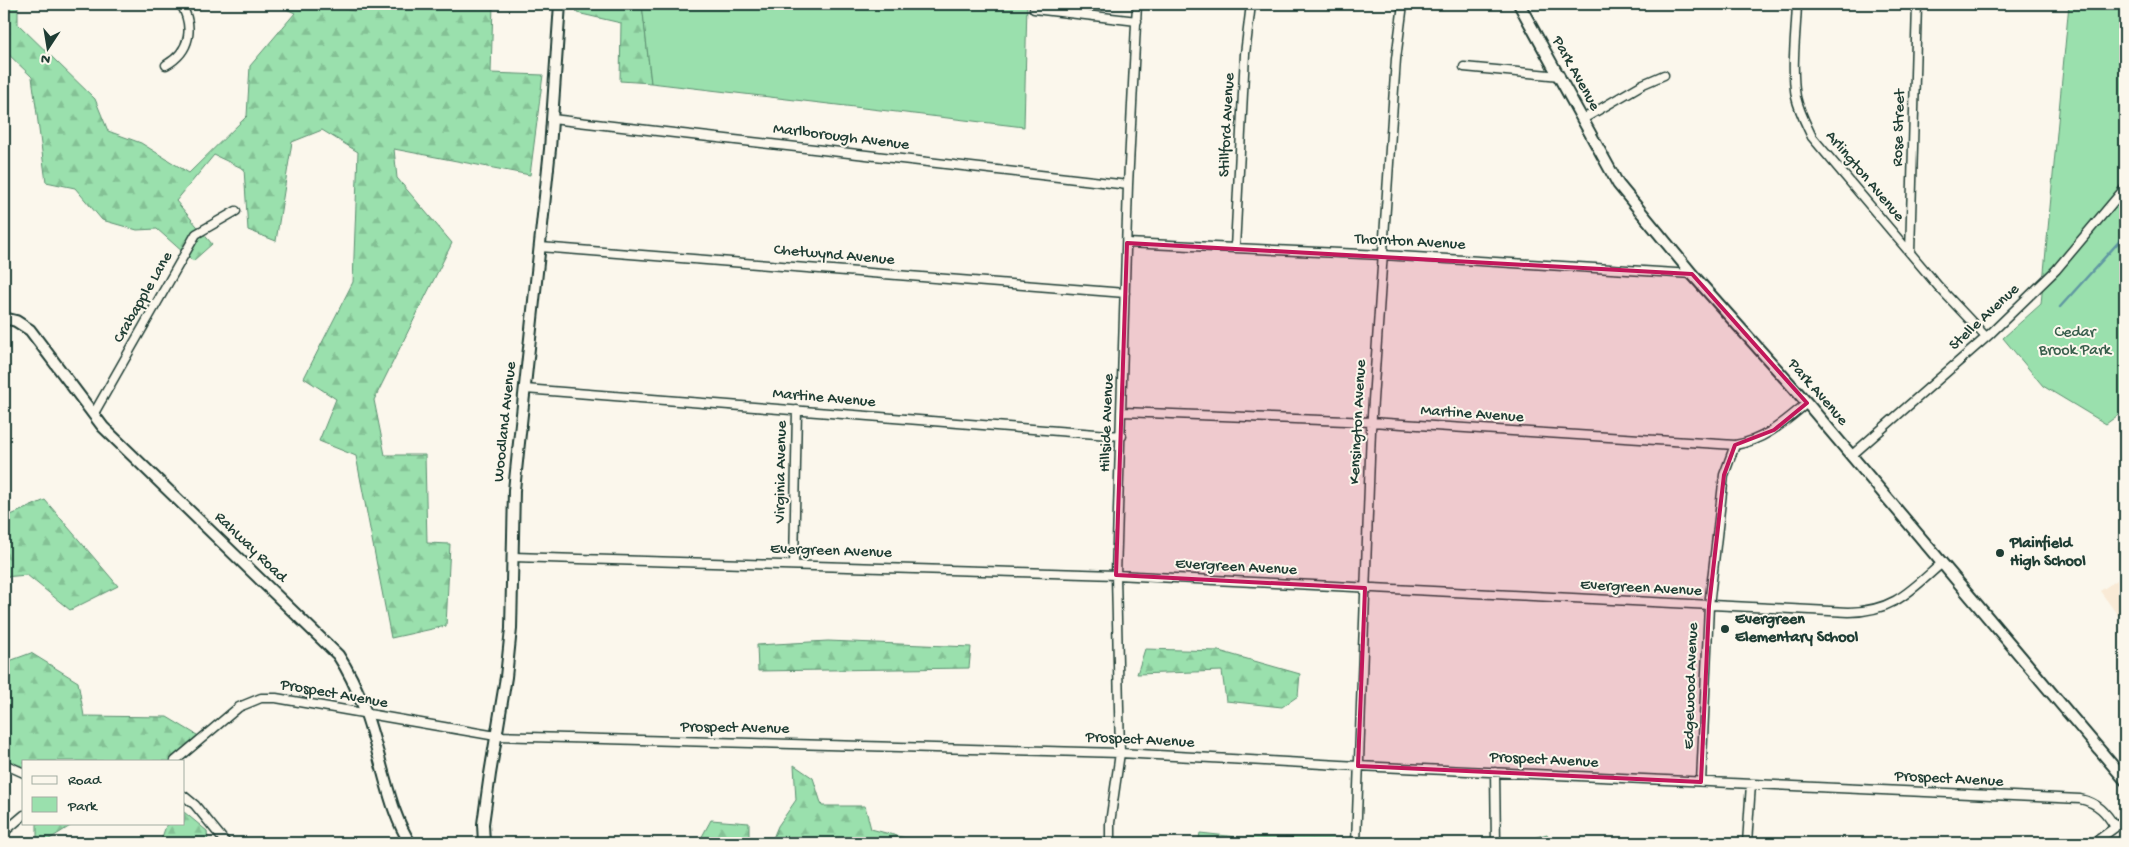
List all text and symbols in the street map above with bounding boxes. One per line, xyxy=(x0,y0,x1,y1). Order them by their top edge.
north arrow xyxy=(22,22,72,72)
street label: Park Avenue xyxy=(1546,32,1604,115)
text: N xyxy=(40,49,52,68)
street label: Stillford Avenue xyxy=(1216,72,1240,178)
street label: Rose Street xyxy=(1889,88,1911,167)
street label: Marlborough Avenue xyxy=(772,120,911,156)
street label: Arlington Avenue xyxy=(1820,128,1908,227)
street label: Thornton Avenue xyxy=(1353,231,1466,255)
street label: Chetwynd Avenue xyxy=(773,241,896,271)
street label: Crabapple Lane xyxy=(110,248,178,347)
street label: Stelle Avenue xyxy=(1946,280,2025,355)
park label: Cedar Brook Park xyxy=(2038,324,2113,361)
street label: Park Avenue xyxy=(1782,355,1852,431)
street label: Kensington Avenue xyxy=(1346,358,1372,485)
street label: Woodland Avenue xyxy=(490,360,522,483)
street label: Hillside Avenue xyxy=(1097,373,1119,473)
street label: Martine Avenue xyxy=(772,385,877,413)
street label: Martine Avenue xyxy=(1420,402,1525,428)
street label: Virginia Avenue xyxy=(772,420,792,524)
street label: Rahway Road xyxy=(210,509,291,589)
place label: Plainfield High School xyxy=(2009,534,2086,572)
street label: Evergreen Avenue xyxy=(770,540,893,564)
marker: Plainfield High School xyxy=(1994,547,2006,559)
street label: Evergreen Avenue xyxy=(1175,555,1298,581)
street label: Evergreen Avenue xyxy=(1580,576,1703,602)
place label: Evergreen Elementary School xyxy=(1735,611,1859,648)
street label: Edgewood Avenue xyxy=(1680,621,1704,750)
marker: Evergreen Elementary School xyxy=(1719,623,1731,635)
street label: Prospect Avenue xyxy=(278,676,390,714)
street label: Prospect Avenue xyxy=(679,719,790,739)
street label: Prospect Avenue xyxy=(1084,729,1196,753)
street label: Prospect Avenue xyxy=(1488,749,1600,773)
legend xyxy=(22,760,185,824)
street label: Prospect Avenue xyxy=(1893,768,2005,792)
text: Road xyxy=(68,772,102,790)
text: Park xyxy=(67,798,98,816)

